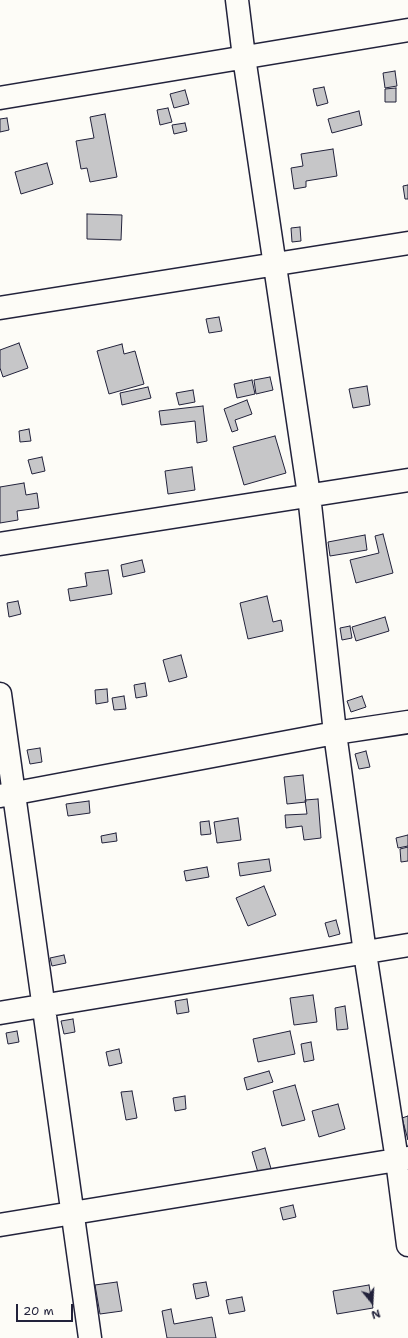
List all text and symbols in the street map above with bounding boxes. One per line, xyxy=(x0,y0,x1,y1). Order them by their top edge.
north arrow xyxy=(352,1282,392,1322)
scale bar xyxy=(18,1296,75,1322)
text: 20 m xyxy=(23,1303,54,1319)
text: N xyxy=(369,1305,382,1322)

